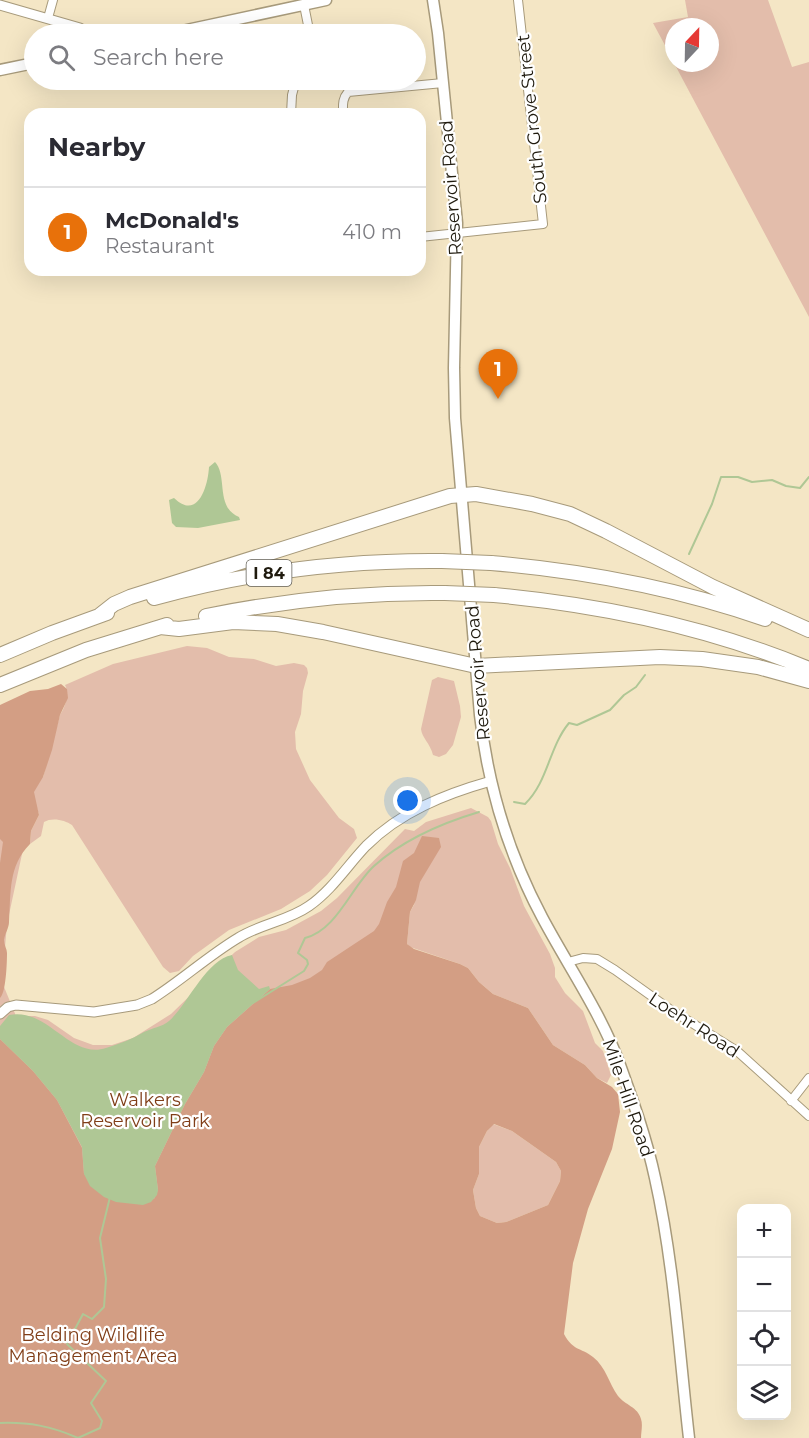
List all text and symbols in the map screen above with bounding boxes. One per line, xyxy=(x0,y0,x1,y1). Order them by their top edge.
north arrow xyxy=(665,18,719,72)
search box xyxy=(24,24,426,90)
street label: South Grove Street xyxy=(512,33,552,205)
icon: search xyxy=(45,41,78,74)
text: Search here xyxy=(93,44,224,71)
street label: Reservoir Road xyxy=(435,120,467,256)
text: Nearby xyxy=(48,131,145,163)
text: McDonald's xyxy=(105,207,239,234)
text: 1 xyxy=(64,220,71,244)
text: 410 m xyxy=(342,220,402,244)
text: Restaurant xyxy=(105,234,215,258)
pin: 1 xyxy=(478,350,518,399)
road number: I 84 xyxy=(246,560,292,586)
street label: Reservoir Road xyxy=(461,604,495,742)
your location xyxy=(393,786,422,815)
street label: Loehr Road xyxy=(644,988,744,1062)
street label: Mile Hill Road xyxy=(598,1036,658,1160)
park label: Walkers Reservoir Park xyxy=(80,1089,210,1132)
map controls xyxy=(737,1204,791,1420)
button: + xyxy=(737,1204,791,1258)
button: − xyxy=(737,1258,791,1312)
button: locate xyxy=(737,1312,791,1366)
park label: Belding Wildlife Management Area xyxy=(8,1324,178,1367)
button: layers xyxy=(737,1366,791,1420)

